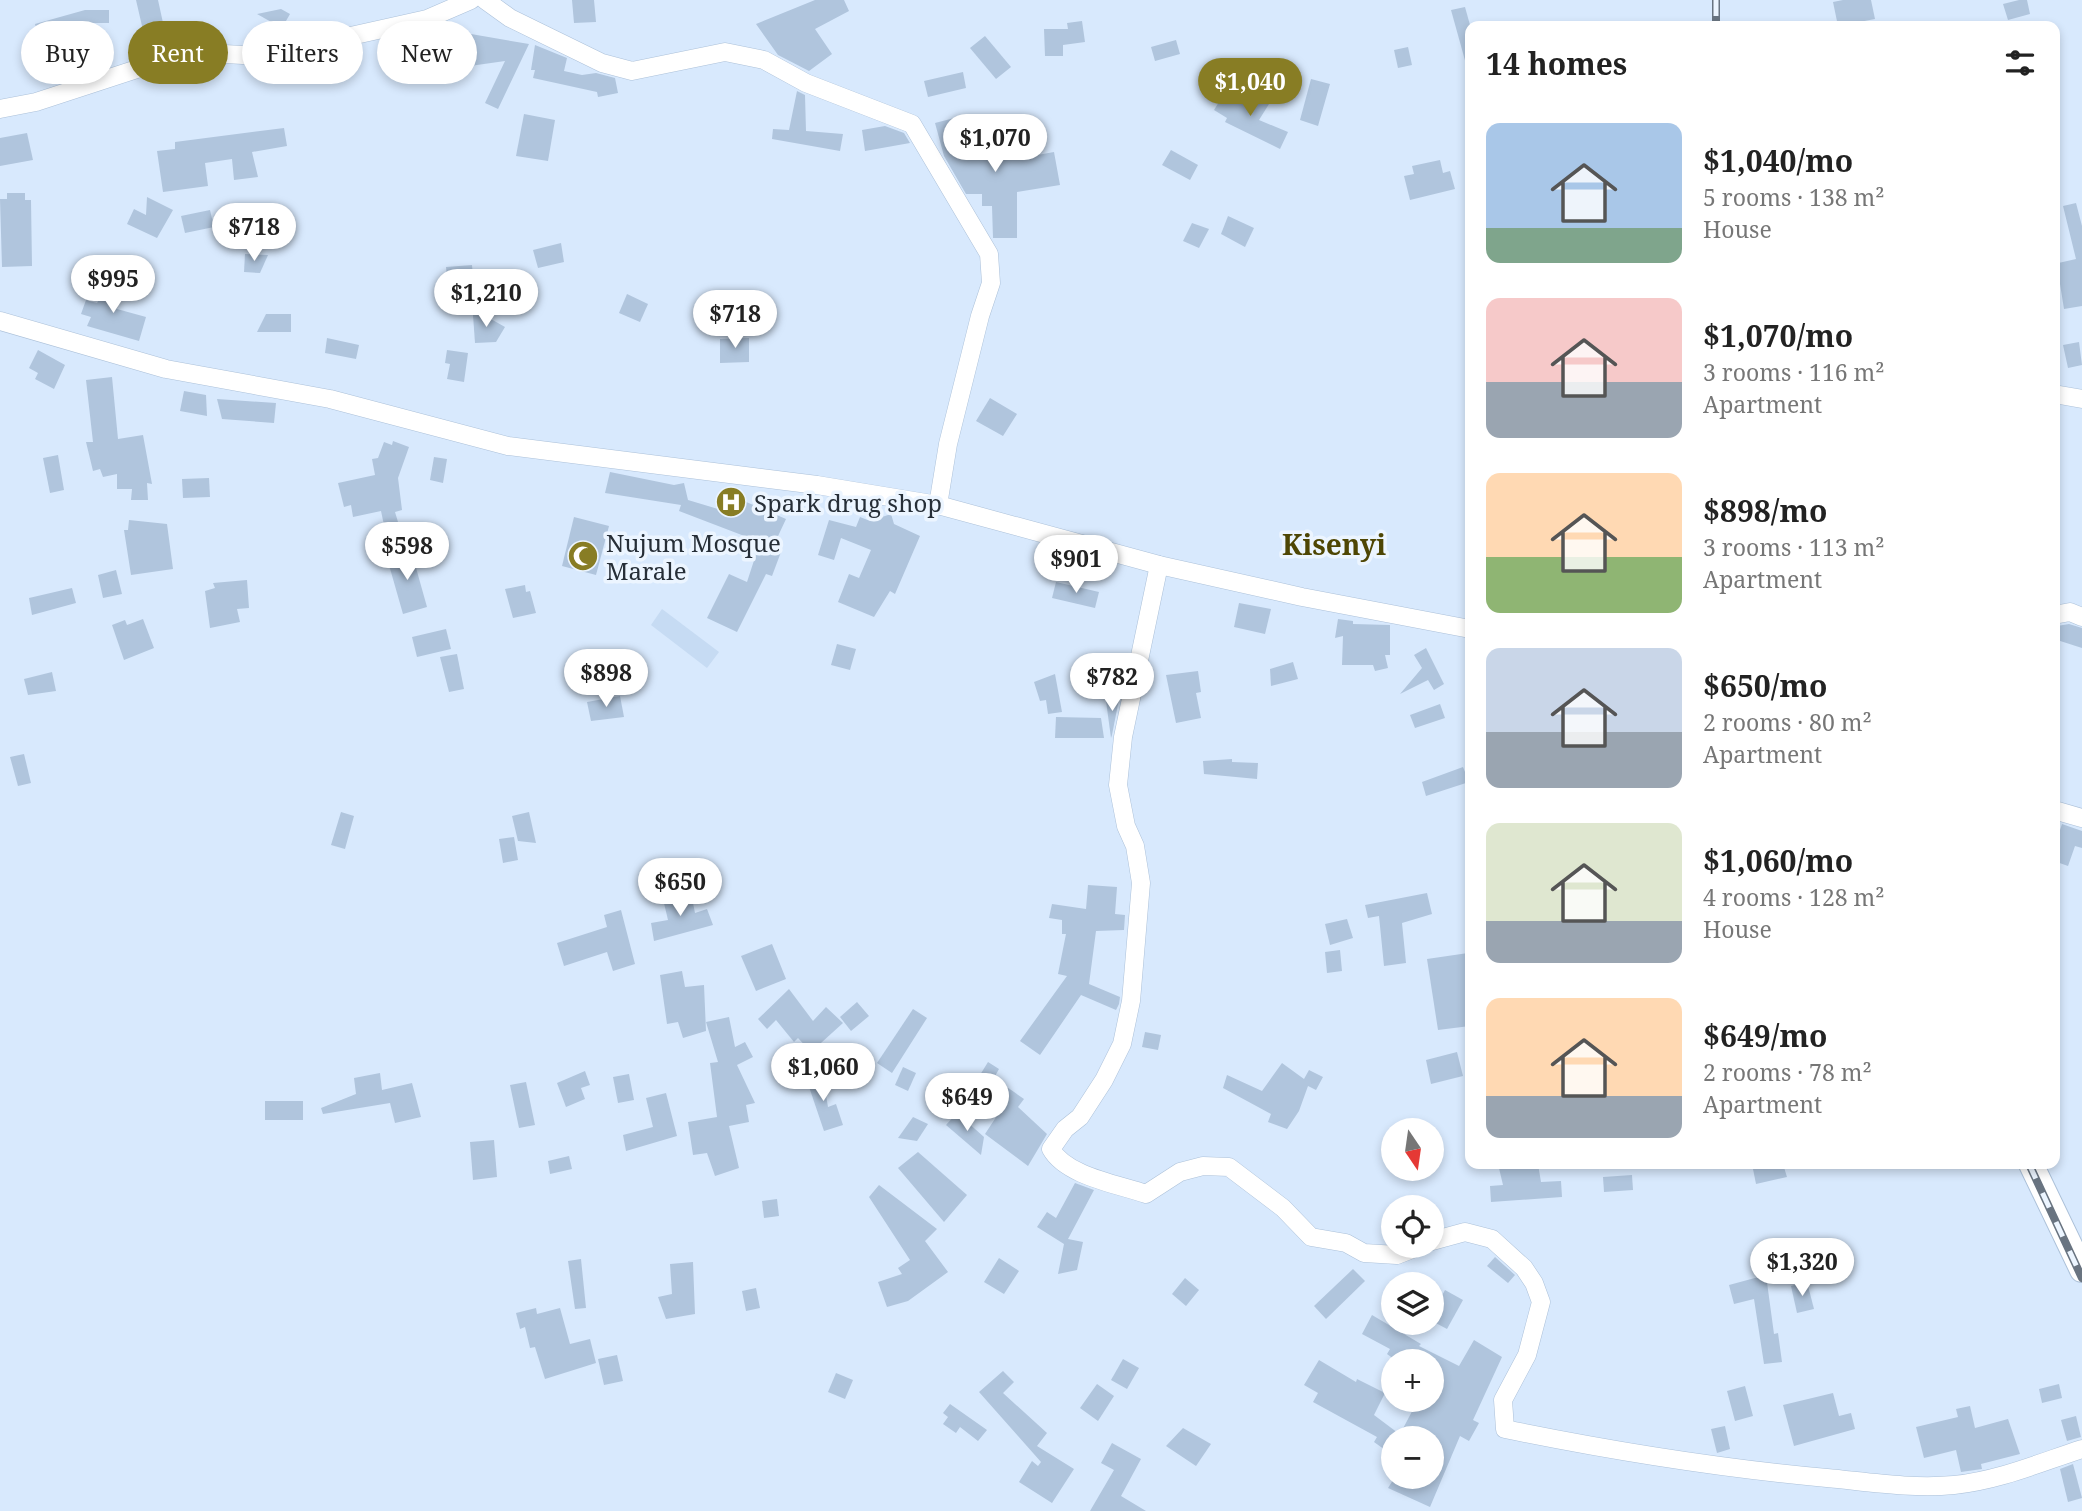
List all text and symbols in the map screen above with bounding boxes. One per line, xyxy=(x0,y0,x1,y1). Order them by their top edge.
chip: Buy xyxy=(21,21,114,84)
chip: Rent xyxy=(128,21,228,84)
chip: Filters xyxy=(242,21,363,84)
chip: New xyxy=(377,21,477,84)
text: 14 homes xyxy=(1486,43,1627,84)
icon: filters xyxy=(2001,44,2039,82)
pin: $1,040 xyxy=(1193,58,1307,118)
text: $1,040 xyxy=(1214,65,1286,97)
pin: $1,070 xyxy=(938,114,1052,174)
text: $1,070 xyxy=(959,121,1031,153)
text: $1,040/mo xyxy=(1703,140,1853,181)
icon: home xyxy=(1542,151,1626,235)
text: 5 rooms · 138 m² xyxy=(1703,181,1885,213)
pin: $718 xyxy=(213,204,295,263)
text: $718 xyxy=(228,210,280,242)
text: House xyxy=(1703,213,1772,245)
pin: $995 xyxy=(72,256,154,315)
text: $995 xyxy=(87,262,139,294)
pin: $1,210 xyxy=(429,270,543,329)
text: $1,210 xyxy=(450,276,522,308)
pin: $718 xyxy=(694,290,776,350)
text: $718 xyxy=(709,297,761,329)
text: $1,070/mo xyxy=(1703,315,1853,356)
icon: home xyxy=(1542,326,1626,410)
text: 3 rooms · 116 m² xyxy=(1703,356,1885,388)
text: Apartment xyxy=(1703,388,1822,420)
hospital icon: Spark drug shop xyxy=(714,485,748,519)
place label: Spark drug shop xyxy=(754,486,942,519)
text: $898/mo xyxy=(1703,490,1827,531)
icon: home xyxy=(1542,501,1626,585)
pin: $598 xyxy=(366,522,448,582)
district label: Kisenyi xyxy=(1282,525,1386,563)
place label: Nujum Mosque Marale xyxy=(606,526,781,587)
text: $598 xyxy=(381,529,433,561)
text: 3 rooms · 113 m² xyxy=(1703,531,1885,563)
pin: $901 xyxy=(1035,536,1117,595)
mosque icon: Nujum Mosque Marale xyxy=(566,539,600,573)
text: $901 xyxy=(1050,542,1102,574)
text: Apartment xyxy=(1703,563,1822,595)
pin: $898 xyxy=(565,650,647,709)
pin: $782 xyxy=(1071,654,1153,713)
text: $898 xyxy=(580,656,632,688)
text: $782 xyxy=(1086,660,1138,692)
text: $650/mo xyxy=(1703,665,1827,706)
icon: home xyxy=(1542,676,1626,760)
text: 2 rooms · 80 m² xyxy=(1703,706,1872,738)
text: Apartment xyxy=(1703,738,1822,770)
text: $1,060/mo xyxy=(1703,840,1853,881)
icon: home xyxy=(1542,851,1626,935)
pin: $650 xyxy=(639,858,721,918)
text: $650 xyxy=(654,865,706,897)
text: 4 rooms · 128 m² xyxy=(1703,881,1885,913)
text: House xyxy=(1703,913,1772,945)
text: $649/mo xyxy=(1703,1015,1827,1056)
icon: home xyxy=(1542,1026,1626,1110)
pin: $1,060 xyxy=(766,1044,880,1103)
text: $1,060 xyxy=(787,1050,859,1082)
text: 2 rooms · 78 m² xyxy=(1703,1056,1872,1088)
pin: $649 xyxy=(926,1074,1008,1133)
text: $649 xyxy=(941,1080,993,1112)
text: Apartment xyxy=(1703,1088,1822,1120)
north arrow xyxy=(1381,1118,1444,1181)
map controls xyxy=(1381,1118,1444,1489)
button: locate xyxy=(1381,1195,1444,1258)
pin: $1,320 xyxy=(1745,1238,1859,1298)
text: $1,320 xyxy=(1766,1245,1838,1277)
button: layers xyxy=(1381,1272,1444,1335)
button: + xyxy=(1381,1349,1444,1412)
button: − xyxy=(1381,1426,1444,1489)

